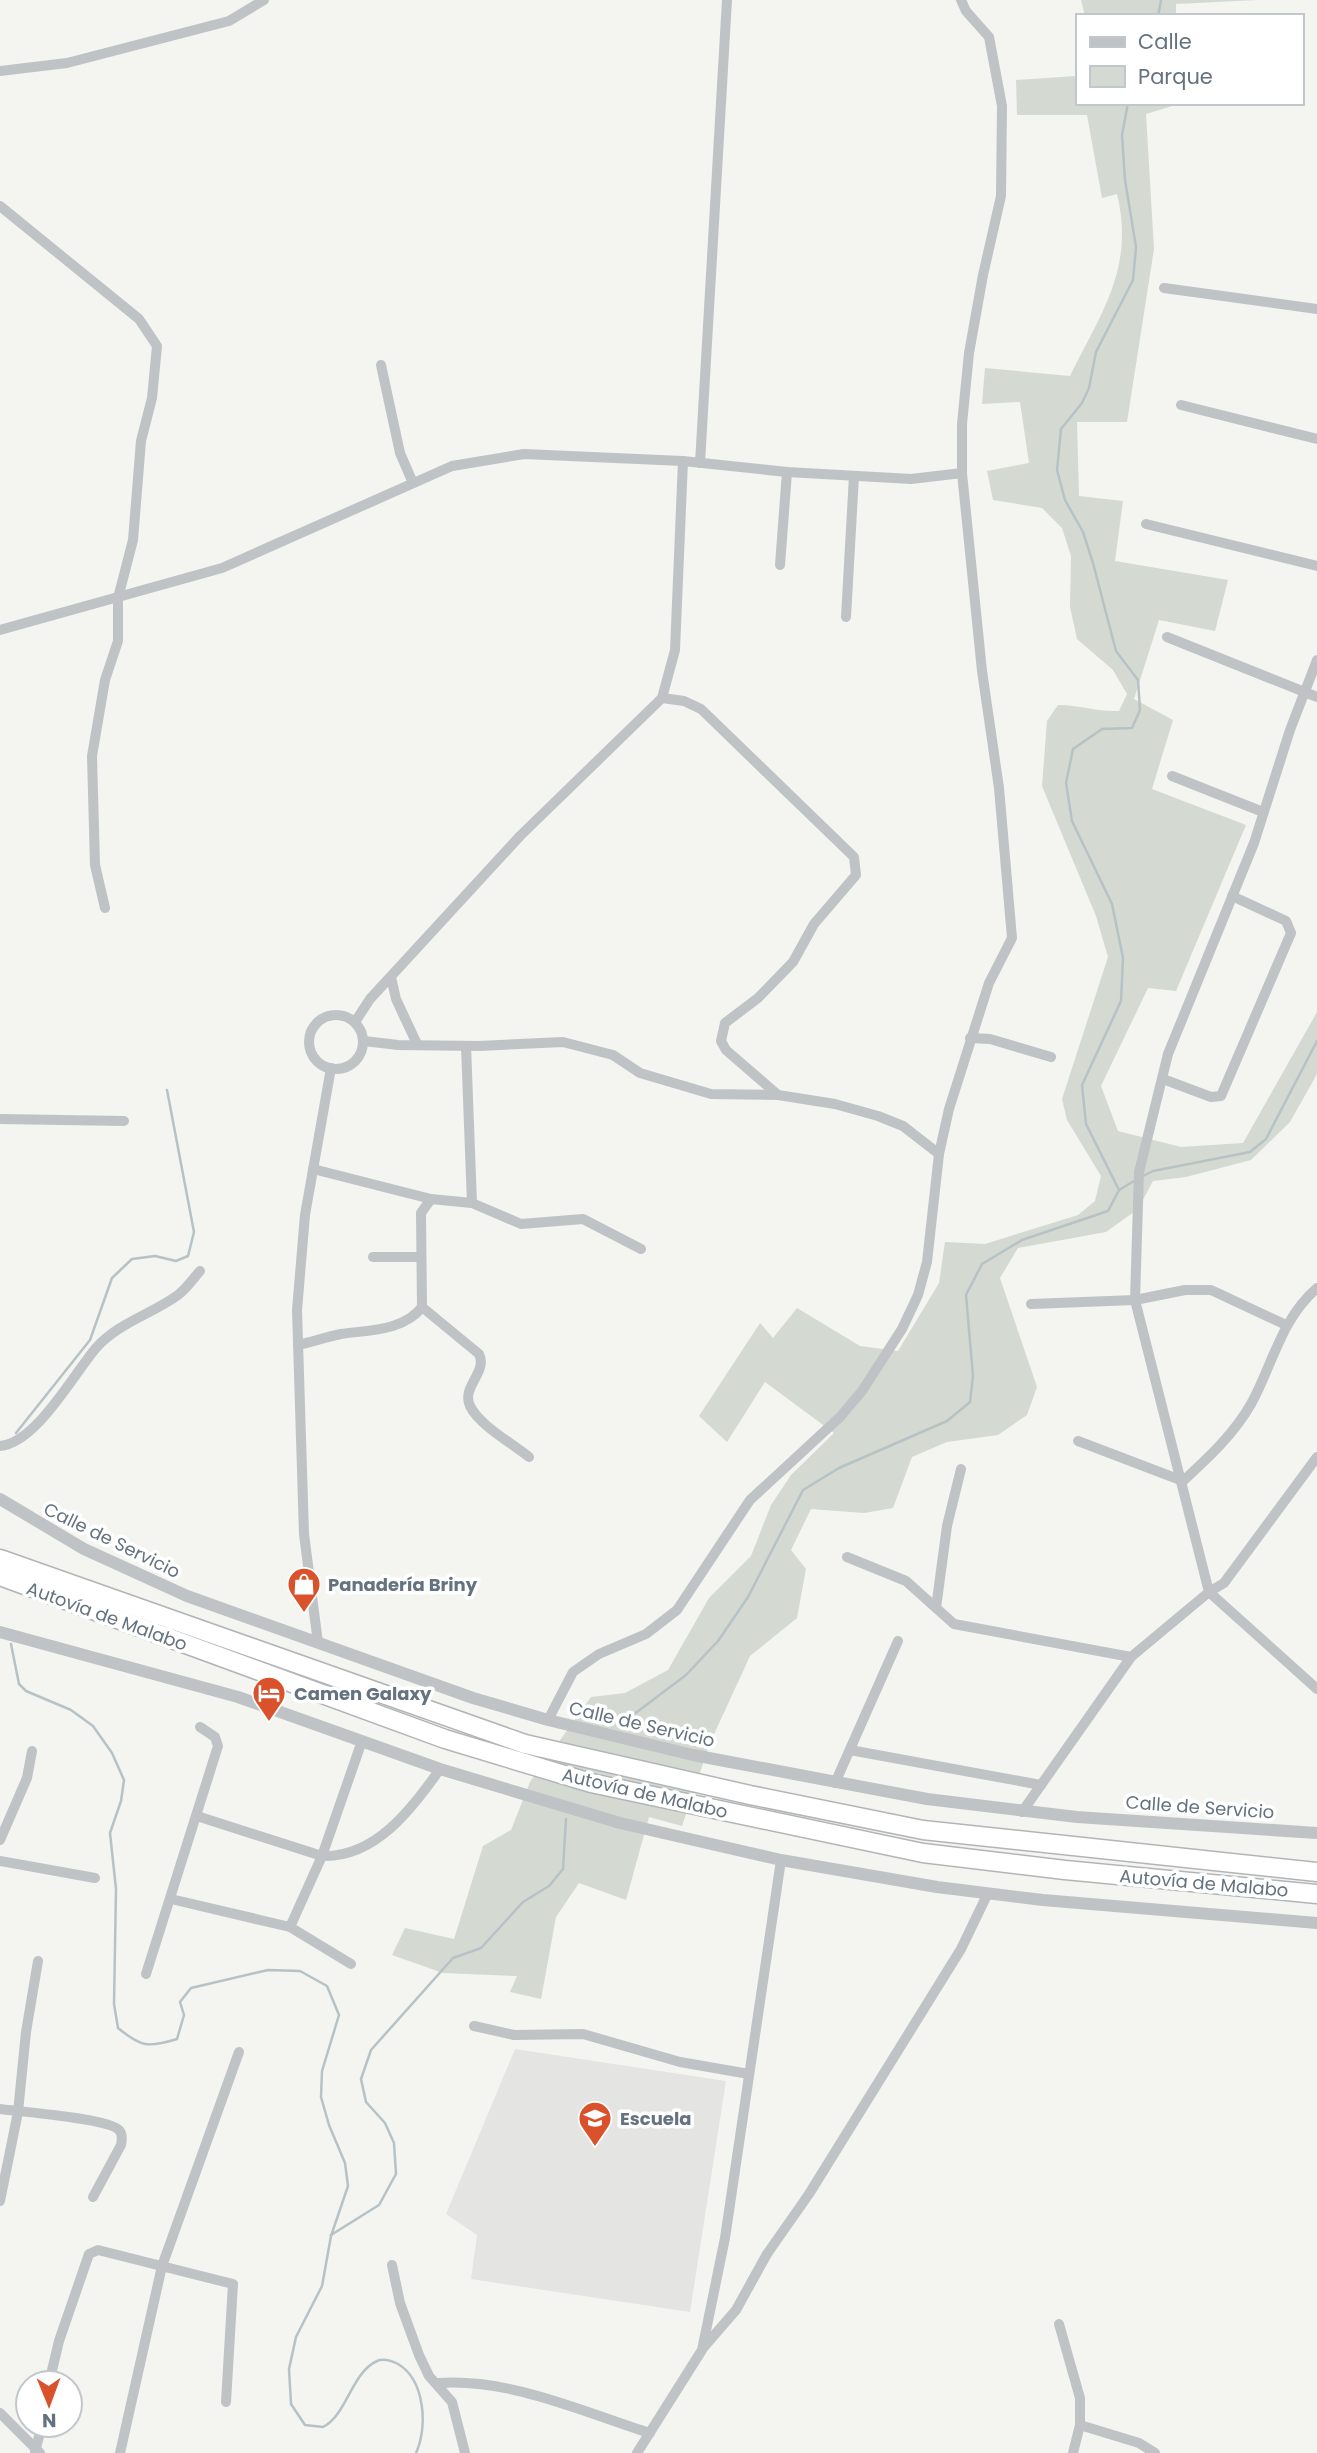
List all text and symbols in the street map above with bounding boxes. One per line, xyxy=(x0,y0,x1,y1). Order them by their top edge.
legend xyxy=(1076,14,1303,105)
text: Calle xyxy=(1138,27,1192,56)
text: Parque xyxy=(1138,62,1213,91)
street label: Calle de Servicio xyxy=(40,1496,184,1584)
shop icon: Panadería Briny xyxy=(285,1565,323,1614)
place label: Panadería Briny xyxy=(328,1572,478,1597)
street label: Autovía de Malabo xyxy=(23,1575,191,1657)
hotel icon: Camen Galaxy xyxy=(250,1674,288,1723)
place label: Camen Galaxy xyxy=(294,1681,432,1706)
street label: Calle de Servicio xyxy=(567,1695,717,1753)
street label: Autovía de Malabo xyxy=(560,1762,730,1824)
street label: Calle de Servicio xyxy=(1125,1789,1275,1825)
street label: Autovía de Malabo xyxy=(1119,1863,1289,1903)
school or university icon: Escuela xyxy=(576,2099,614,2148)
place label: Escuela xyxy=(620,2106,691,2131)
north arrow xyxy=(14,2369,84,2439)
text: N xyxy=(42,2407,57,2434)

